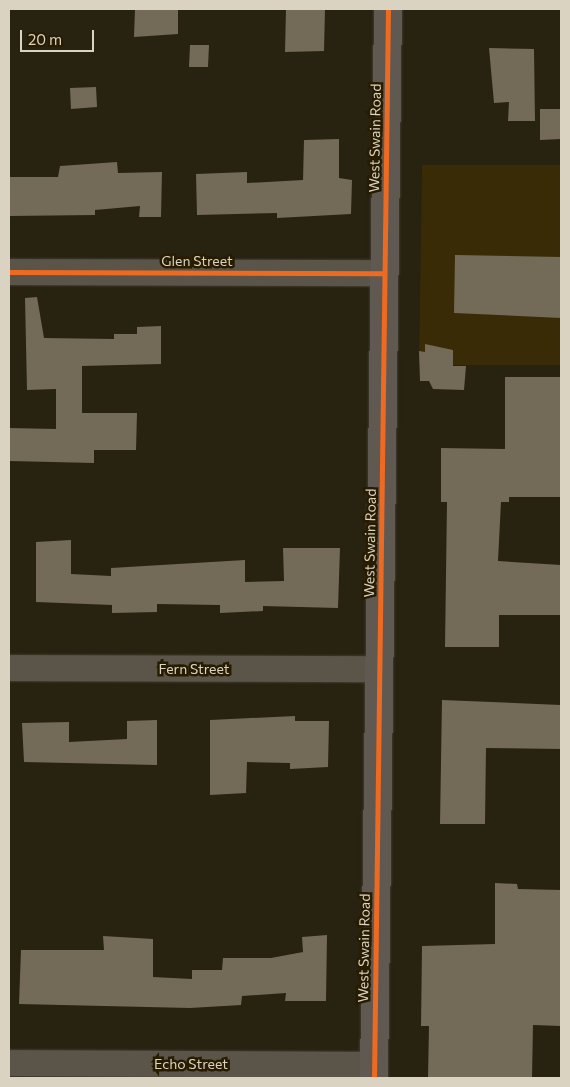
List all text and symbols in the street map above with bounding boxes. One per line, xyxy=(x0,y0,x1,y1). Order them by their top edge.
scale bar xyxy=(22,20,96,52)
text: 20 m xyxy=(28,30,62,48)
street label: West Swain Road xyxy=(366,84,384,192)
street label: Glen Street xyxy=(161,253,233,269)
street label: West Swain Road xyxy=(361,489,379,597)
street label: Fern Street xyxy=(159,661,229,677)
street label: West Swain Road xyxy=(355,894,373,1002)
street label: Echo Street xyxy=(154,1056,228,1072)

